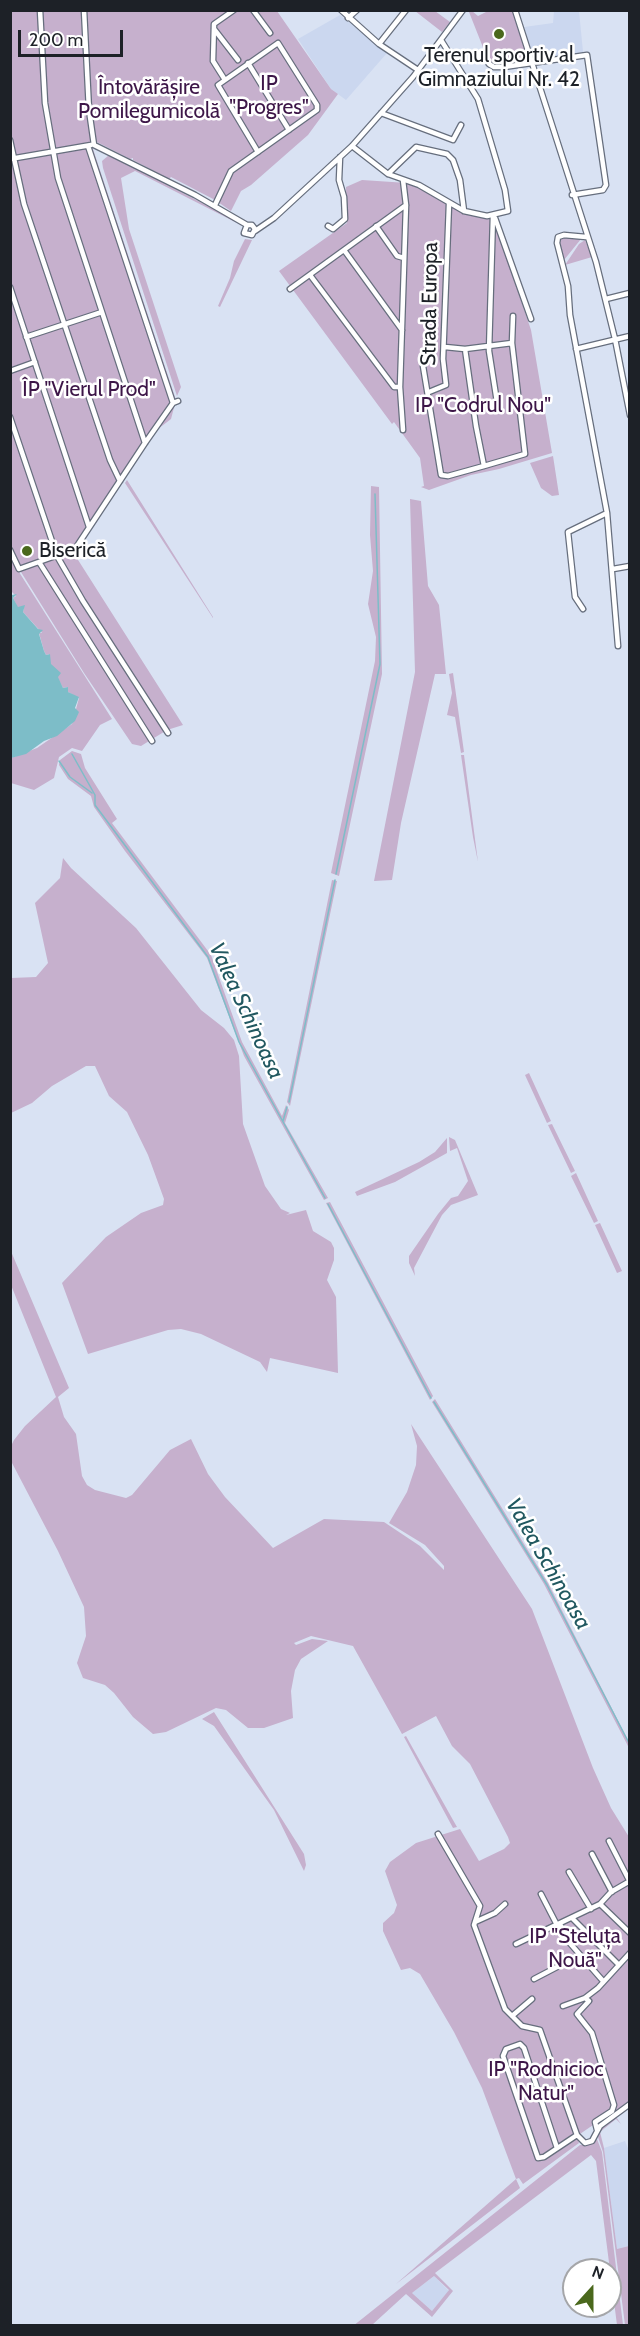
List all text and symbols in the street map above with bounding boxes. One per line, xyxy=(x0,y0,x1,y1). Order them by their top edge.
scale bar xyxy=(21,18,126,56)
marker: Terenul sportiv al Gimnaziului Nr. 42 xyxy=(492,27,506,41)
text: 200 m xyxy=(29,29,83,51)
place label: Terenul sportiv al Gimnaziului Nr. 42 xyxy=(418,43,580,93)
park label: IP "Progres" xyxy=(229,71,309,121)
park label: Întovărășire Pomilegumicolă xyxy=(78,75,220,125)
street label: Strada Europa xyxy=(416,242,444,366)
park label: ÎP "Vierul Prod" xyxy=(22,377,156,403)
park label: IP "Codrul Nou" xyxy=(415,393,551,419)
place label: Biserică xyxy=(39,538,106,564)
marker: Biserică xyxy=(20,544,34,558)
water label: Valea Schinoasa xyxy=(203,939,289,1083)
water label: Valea Schinoasa xyxy=(500,1494,596,1634)
park label: IP "Steluța Nouă" xyxy=(529,1924,621,1974)
park label: IP "Rodnicioc Natur" xyxy=(488,2057,604,2107)
north arrow xyxy=(562,2258,622,2318)
text: N xyxy=(589,2262,607,2283)

